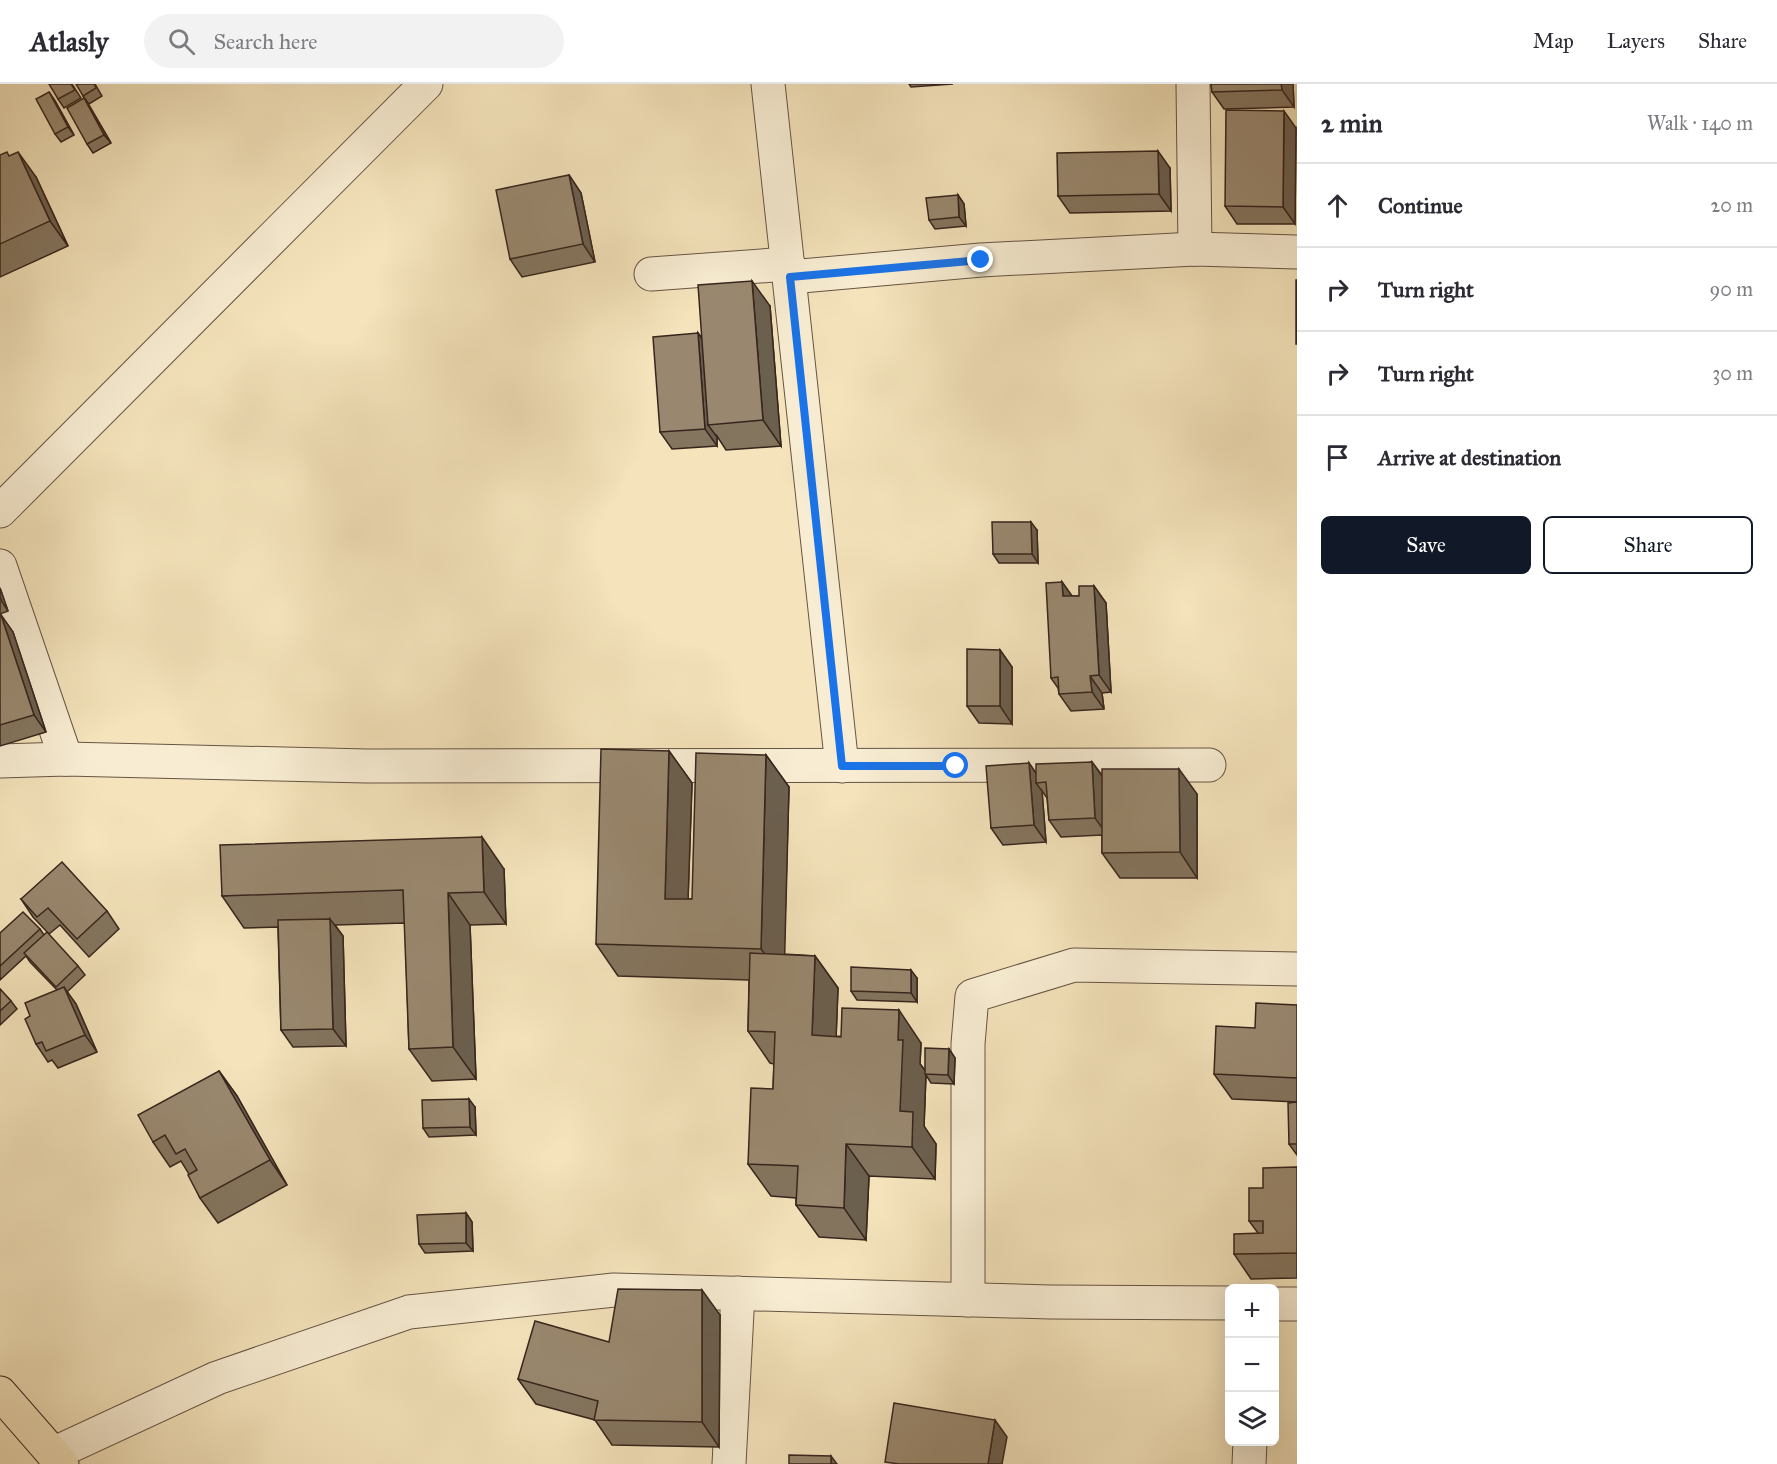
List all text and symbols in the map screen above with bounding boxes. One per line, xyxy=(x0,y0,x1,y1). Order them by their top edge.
search box xyxy=(144,14,564,68)
text: Atlasly xyxy=(30,24,108,59)
icon: search xyxy=(165,25,198,58)
text: Search here xyxy=(213,28,317,55)
text: Map xyxy=(1533,28,1574,54)
text: Layers xyxy=(1607,28,1665,54)
text: Share xyxy=(1698,28,1747,54)
text: 2 min xyxy=(1321,107,1382,139)
text: Walk · 140 m xyxy=(1647,111,1753,135)
icon: ahead xyxy=(1321,189,1354,222)
text: Continue xyxy=(1378,192,1463,219)
text: 20 m xyxy=(1710,193,1753,217)
route end xyxy=(967,246,993,272)
icon: right xyxy=(1321,273,1354,306)
text: Turn right xyxy=(1378,276,1474,303)
text: 90 m xyxy=(1710,277,1753,301)
icon: right xyxy=(1321,357,1354,390)
text: Turn right xyxy=(1378,360,1474,387)
text: 30 m xyxy=(1712,361,1753,385)
icon: arrive xyxy=(1321,441,1354,474)
text: Arrive at destination xyxy=(1378,444,1561,471)
button: Save xyxy=(1321,516,1531,574)
button: Share xyxy=(1543,516,1753,574)
route start xyxy=(942,752,968,778)
map controls xyxy=(1225,1284,1279,1446)
button: + xyxy=(1225,1284,1279,1338)
button: − xyxy=(1225,1338,1279,1392)
button: layers xyxy=(1225,1392,1279,1446)

